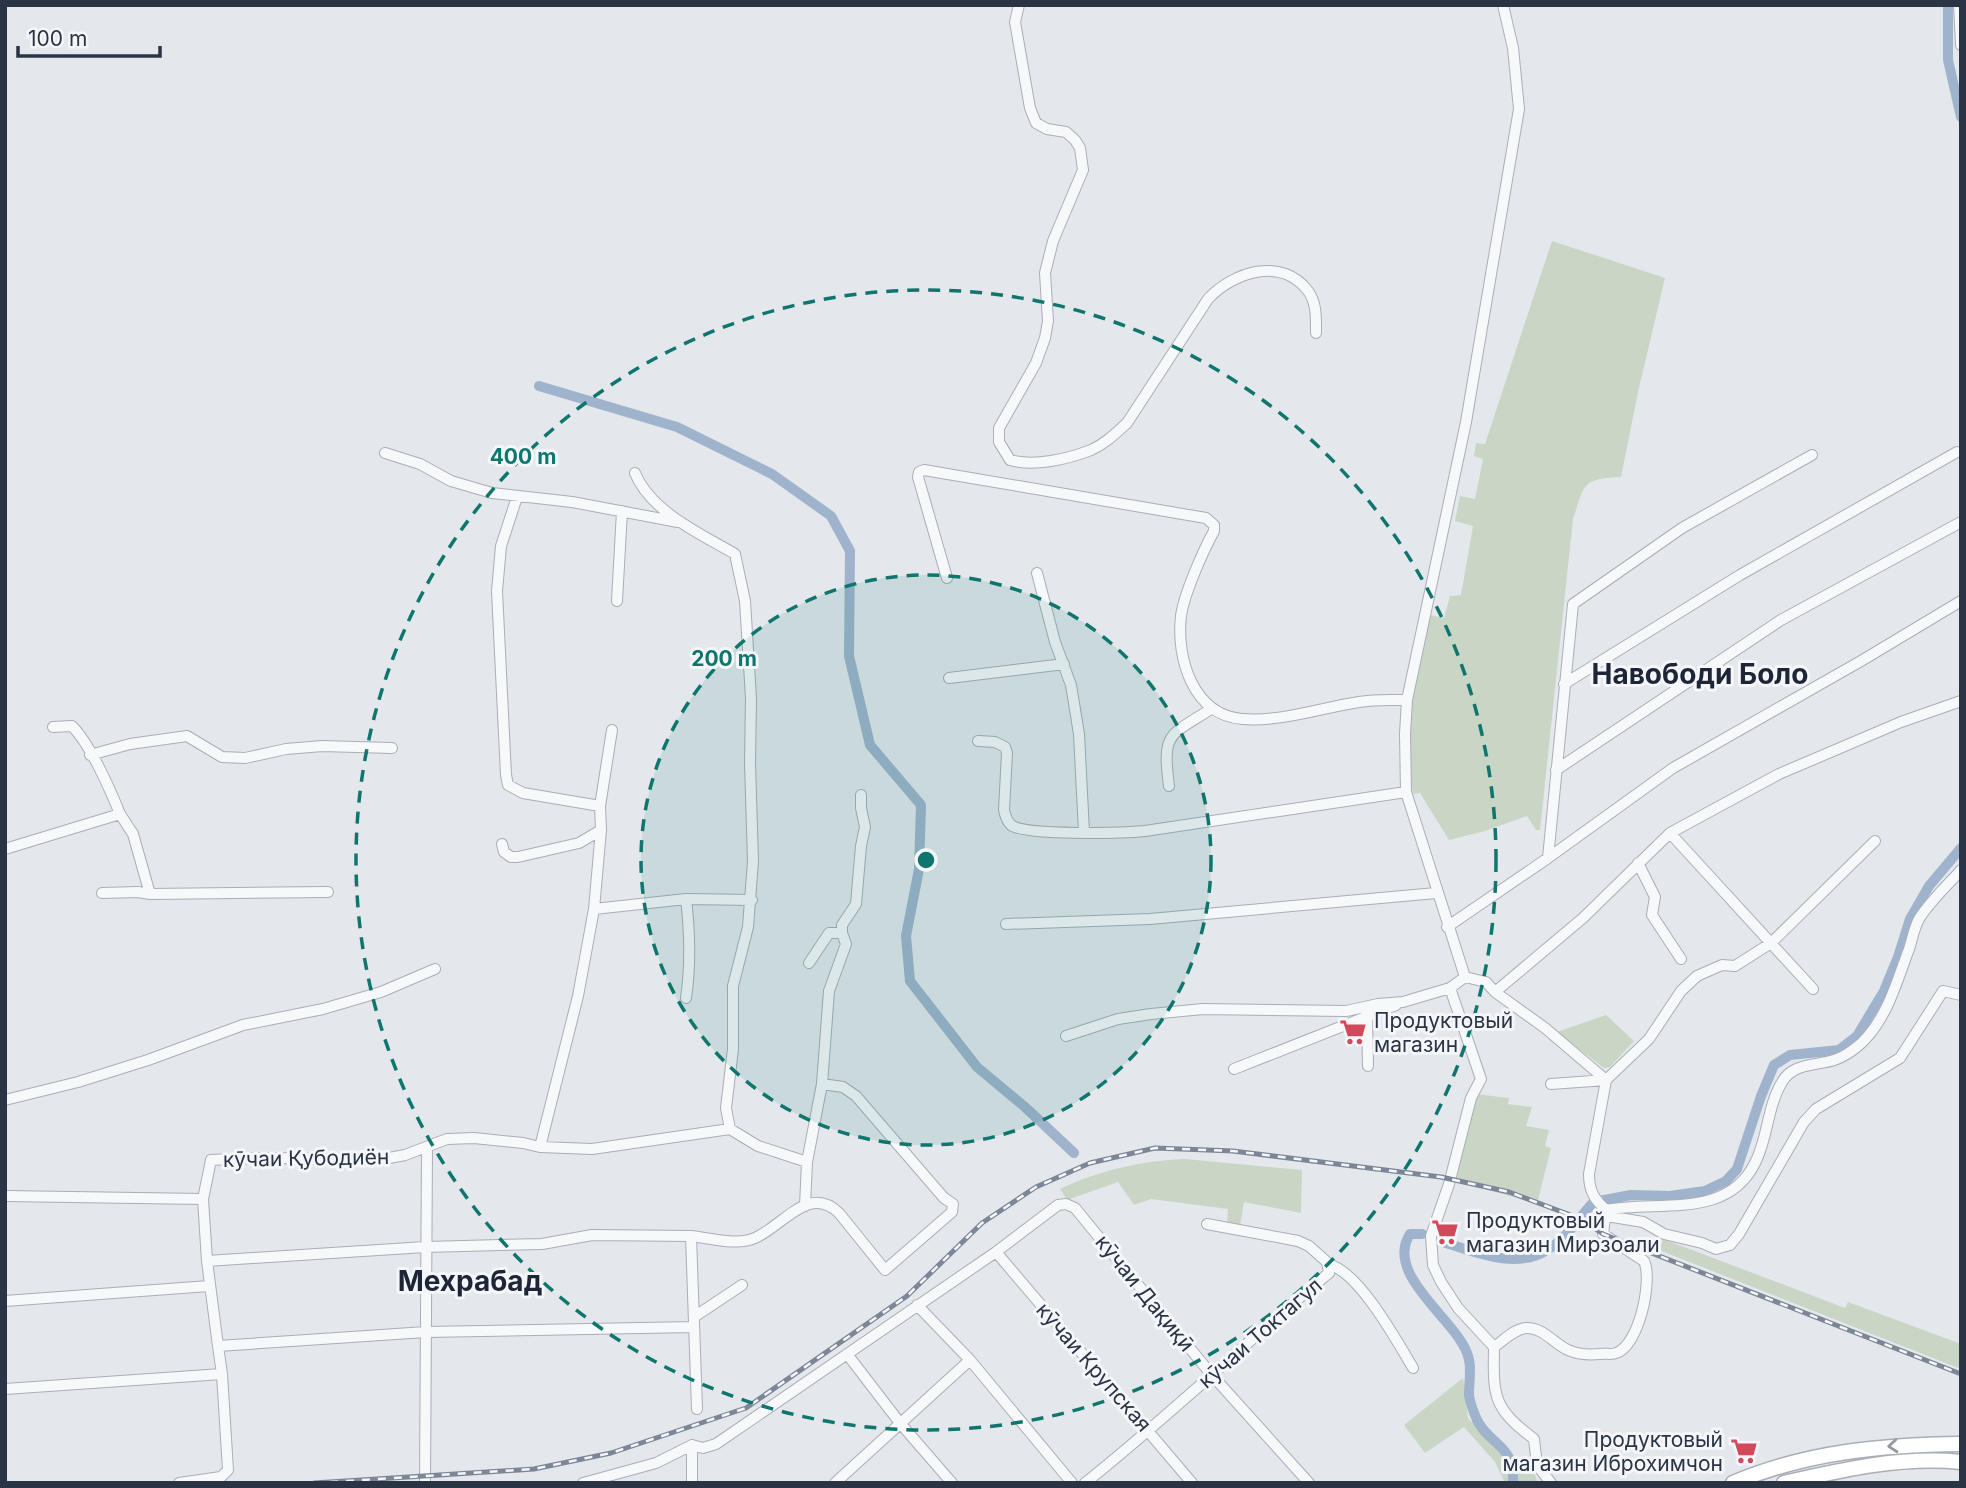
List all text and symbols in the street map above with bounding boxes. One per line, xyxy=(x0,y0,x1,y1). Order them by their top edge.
scale bar xyxy=(18,14,159,58)
text: 100 m xyxy=(28,26,87,51)
text: 400 m xyxy=(490,444,556,469)
text: 200 m xyxy=(691,646,757,671)
district label: Навободи Боло xyxy=(1592,657,1808,691)
centre of rings xyxy=(914,848,938,872)
place label: Продуктовый магазин xyxy=(1374,1008,1513,1057)
supermarket icon: Продуктовый магазин xyxy=(1338,1017,1368,1047)
street label: кӯчаи Қубодиён xyxy=(223,1144,389,1172)
place label: Продуктовый магазин Мирзоали xyxy=(1466,1208,1660,1257)
supermarket icon: Продуктовый магазин Мирзоали xyxy=(1430,1217,1460,1247)
street label: кӯчаи Дақиқӣ xyxy=(1090,1230,1200,1356)
district label: Мехрабад xyxy=(398,1264,542,1298)
street label: кӯчаи Токтагул xyxy=(1193,1273,1327,1393)
street label: кӯчаи Крупская xyxy=(1031,1297,1157,1437)
place label: Продуктовый магазин Иброхимчон xyxy=(1503,1427,1723,1476)
supermarket icon: Продуктовый магазин Иброхимчон xyxy=(1729,1436,1759,1466)
one-way arrow xyxy=(1887,1438,1898,1453)

